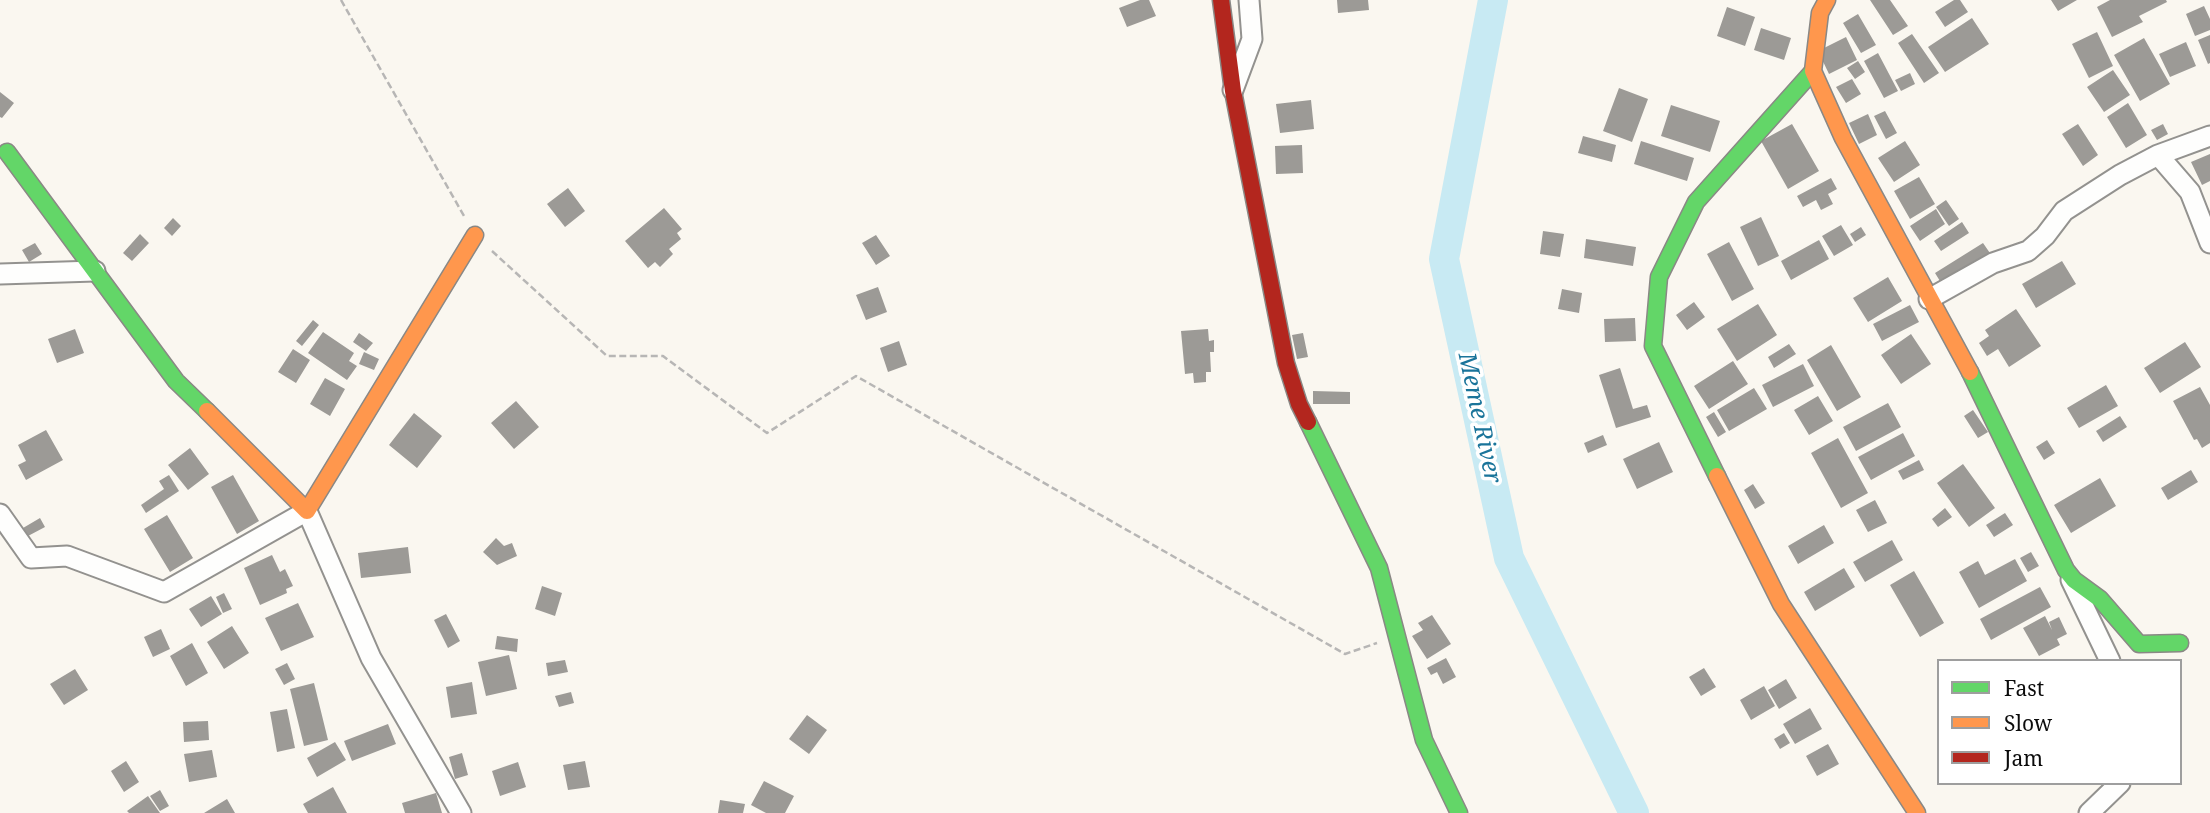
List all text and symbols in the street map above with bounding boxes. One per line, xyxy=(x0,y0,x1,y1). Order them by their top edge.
water label: Meme River xyxy=(1451,350,1507,486)
legend xyxy=(1937,659,2182,785)
text: Fast xyxy=(2004,674,2044,702)
text: Slow xyxy=(2004,709,2052,737)
text: Jam xyxy=(2004,744,2043,772)

